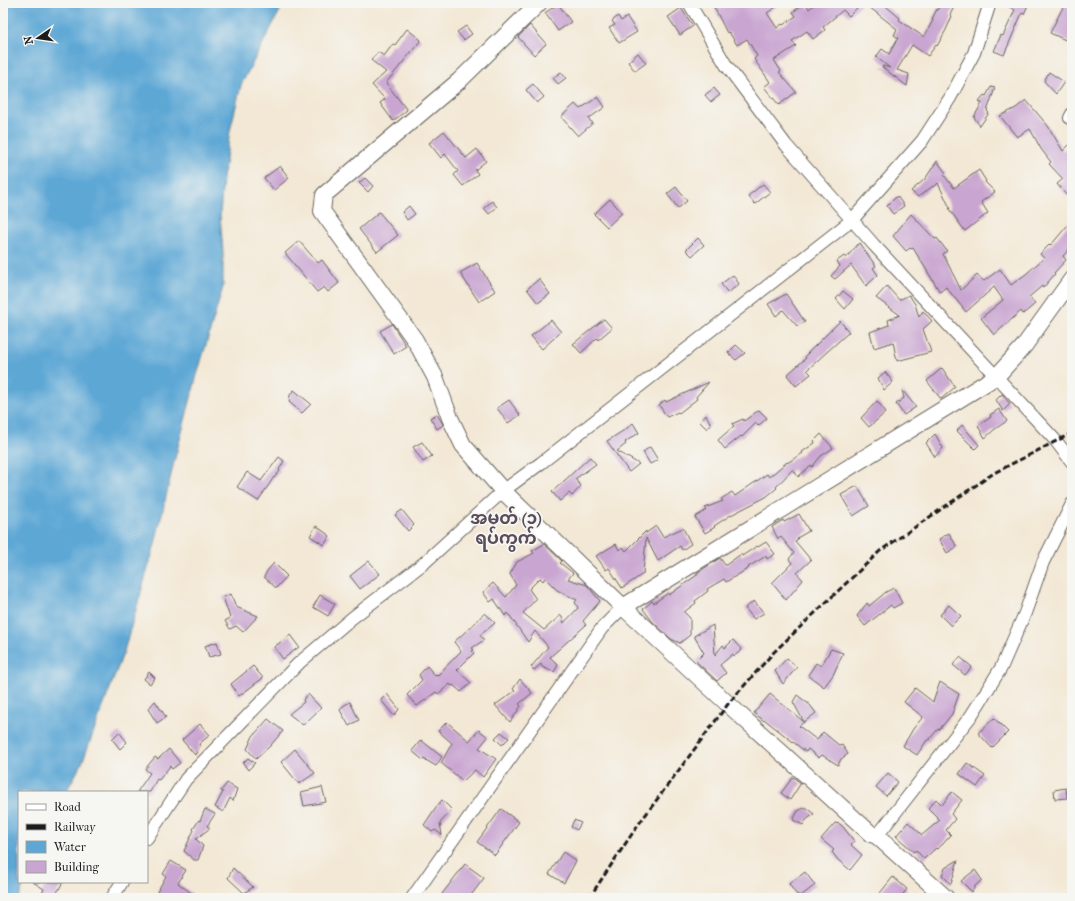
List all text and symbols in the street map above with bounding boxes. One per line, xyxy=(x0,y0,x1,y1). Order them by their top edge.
north arrow xyxy=(18,18,58,58)
text: N xyxy=(21,34,36,46)
district label: အမှတ် (၁) ရပ်ကွက် xyxy=(470,506,542,552)
legend xyxy=(18,791,148,883)
text: Road xyxy=(54,800,81,814)
text: Railway xyxy=(54,820,96,834)
text: Water xyxy=(53,840,87,854)
text: Building xyxy=(54,860,99,874)

